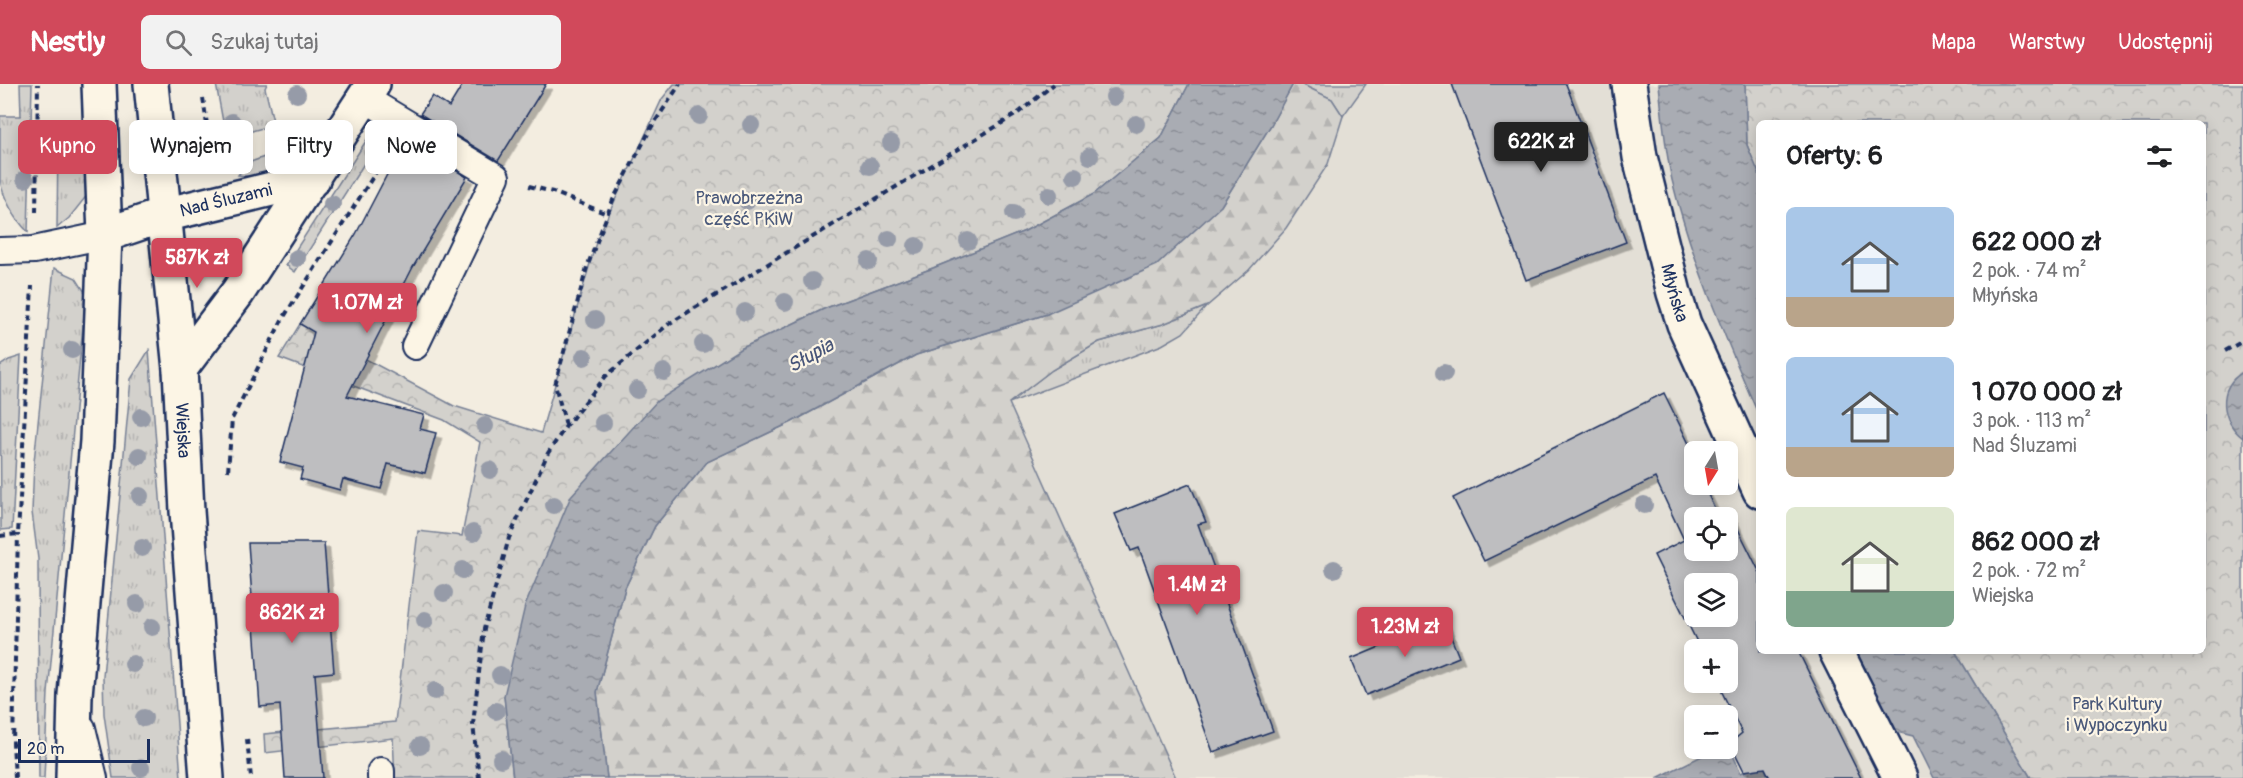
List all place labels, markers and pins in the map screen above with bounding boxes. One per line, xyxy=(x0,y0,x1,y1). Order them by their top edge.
pin: 622K zł xyxy=(1486,122,1596,173)
pin: 587K zł xyxy=(142,238,252,289)
pin: 1.07M zł xyxy=(305,283,429,334)
pin: 1.4M zł xyxy=(1142,565,1252,616)
pin: 862K zł xyxy=(237,593,347,644)
pin: 1.23M zł xyxy=(1343,607,1467,658)

